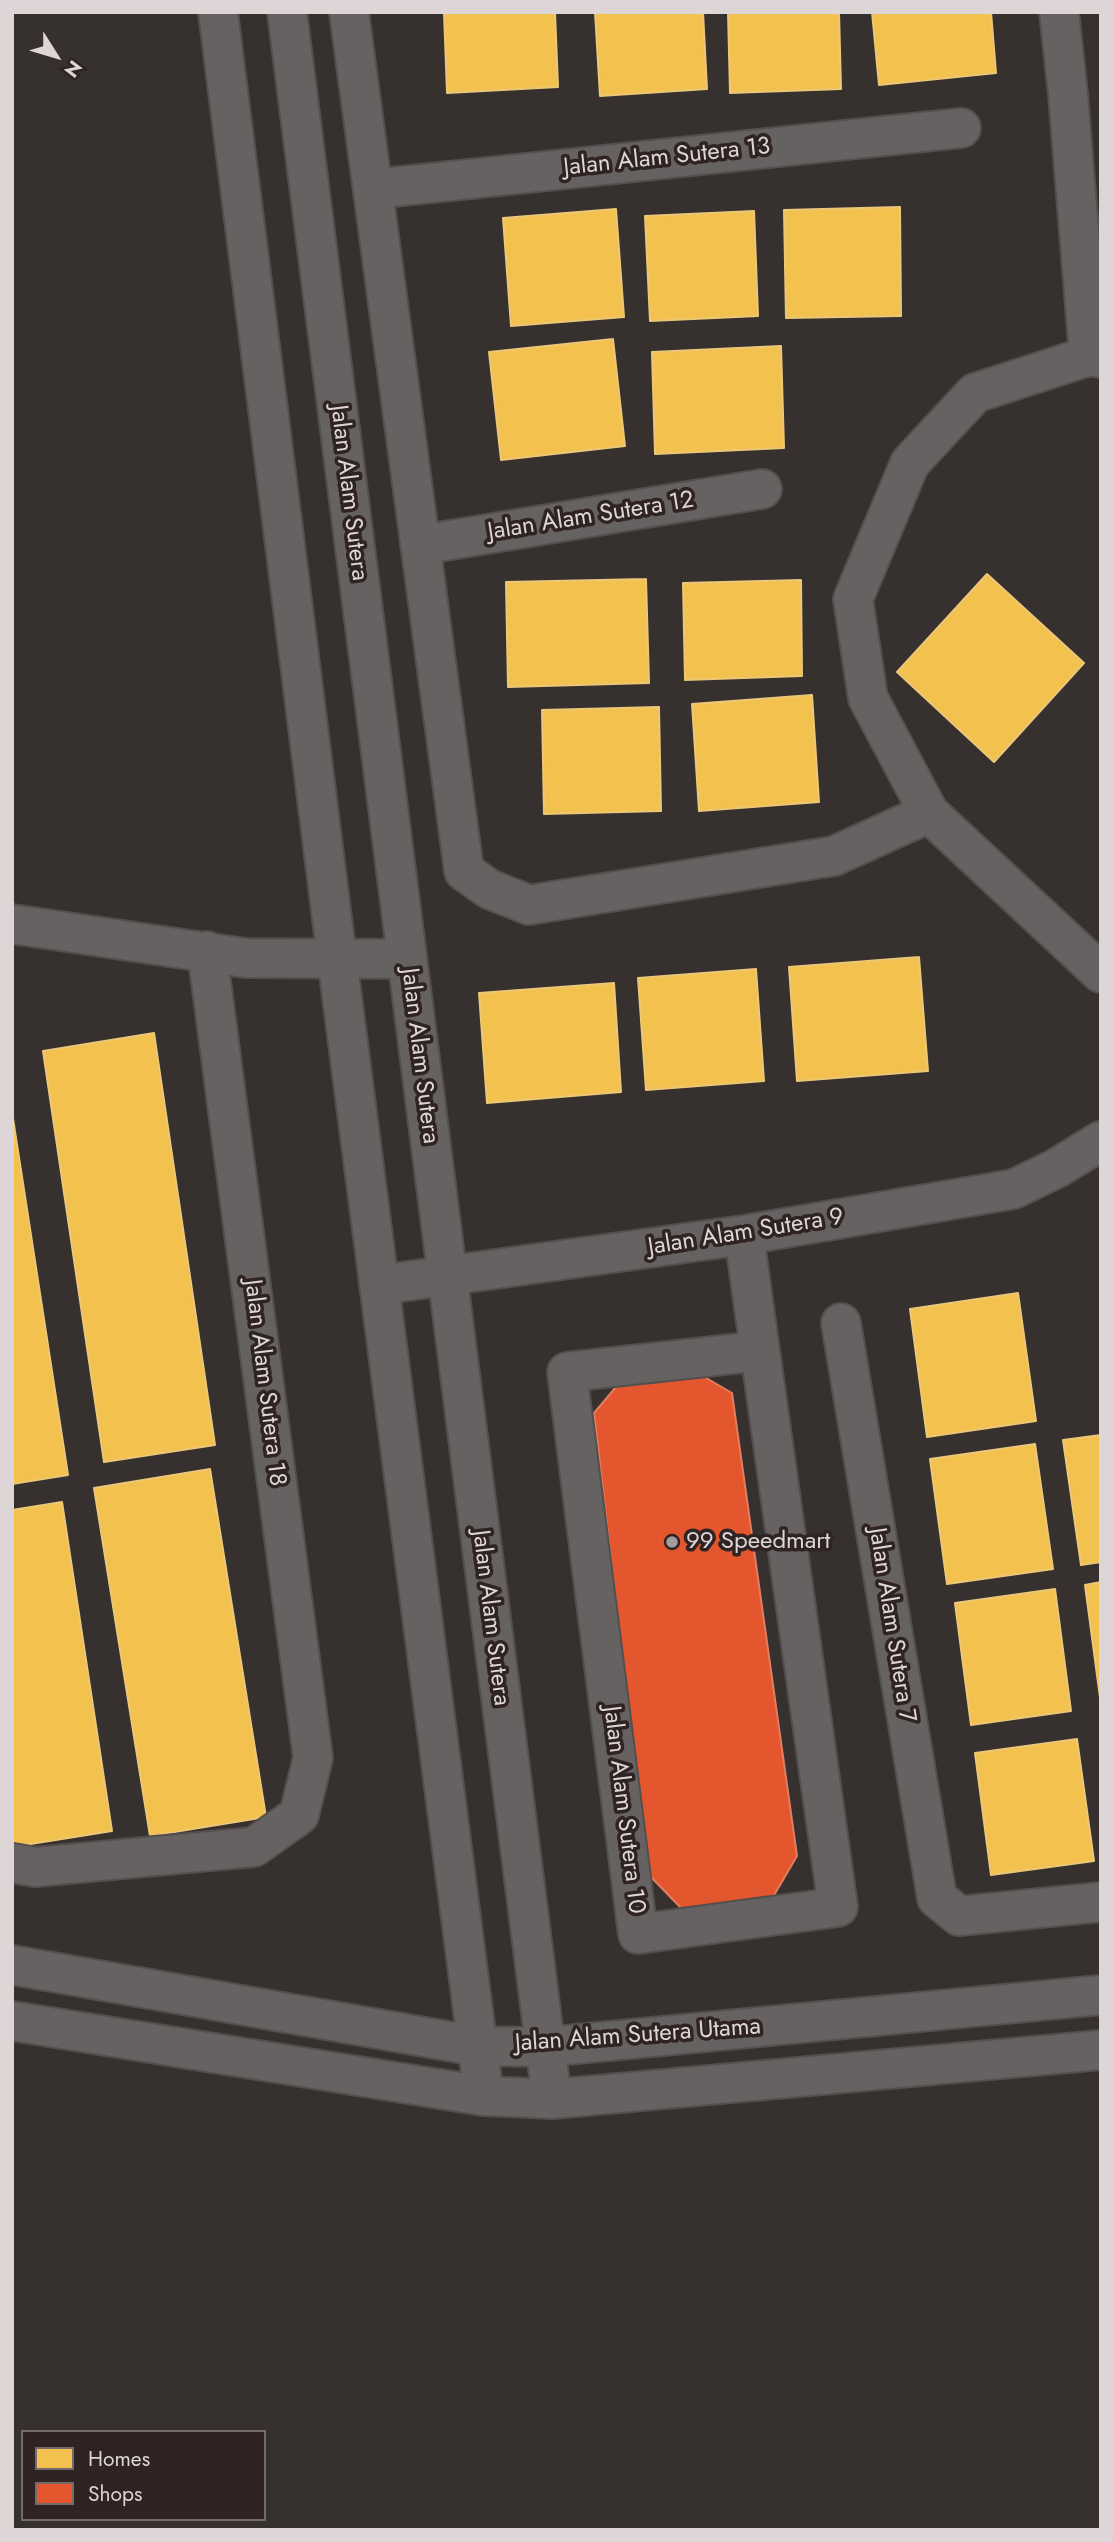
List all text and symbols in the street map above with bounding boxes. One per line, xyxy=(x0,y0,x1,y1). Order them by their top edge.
north arrow xyxy=(21,21,91,91)
text: N xyxy=(58,55,88,83)
street label: Jalan Alam Sutera 13 xyxy=(562,133,772,183)
street label: Jalan Alam Sutera xyxy=(323,404,373,582)
street label: Jalan Alam Sutera 12 xyxy=(486,486,696,548)
street label: Jalan Alam Sutera xyxy=(394,967,444,1145)
street label: Jalan Alam Sutera 9 xyxy=(646,1203,846,1263)
street label: Jalan Alam Sutera 18 xyxy=(237,1278,291,1488)
street label: Jalan Alam Sutera 7 xyxy=(861,1526,921,1724)
place label: 99 Speedmart xyxy=(686,1528,830,1556)
street label: Jalan Alam Sutera xyxy=(465,1529,515,1707)
marker: 99 Speedmart xyxy=(664,1534,680,1550)
street label: Jalan Alam Sutera 10 xyxy=(596,1705,650,1915)
street label: Jalan Alam Sutera Utama xyxy=(514,2013,762,2059)
legend xyxy=(21,2430,266,2521)
text: Homes xyxy=(88,2444,150,2474)
text: Shops xyxy=(88,2479,142,2509)

